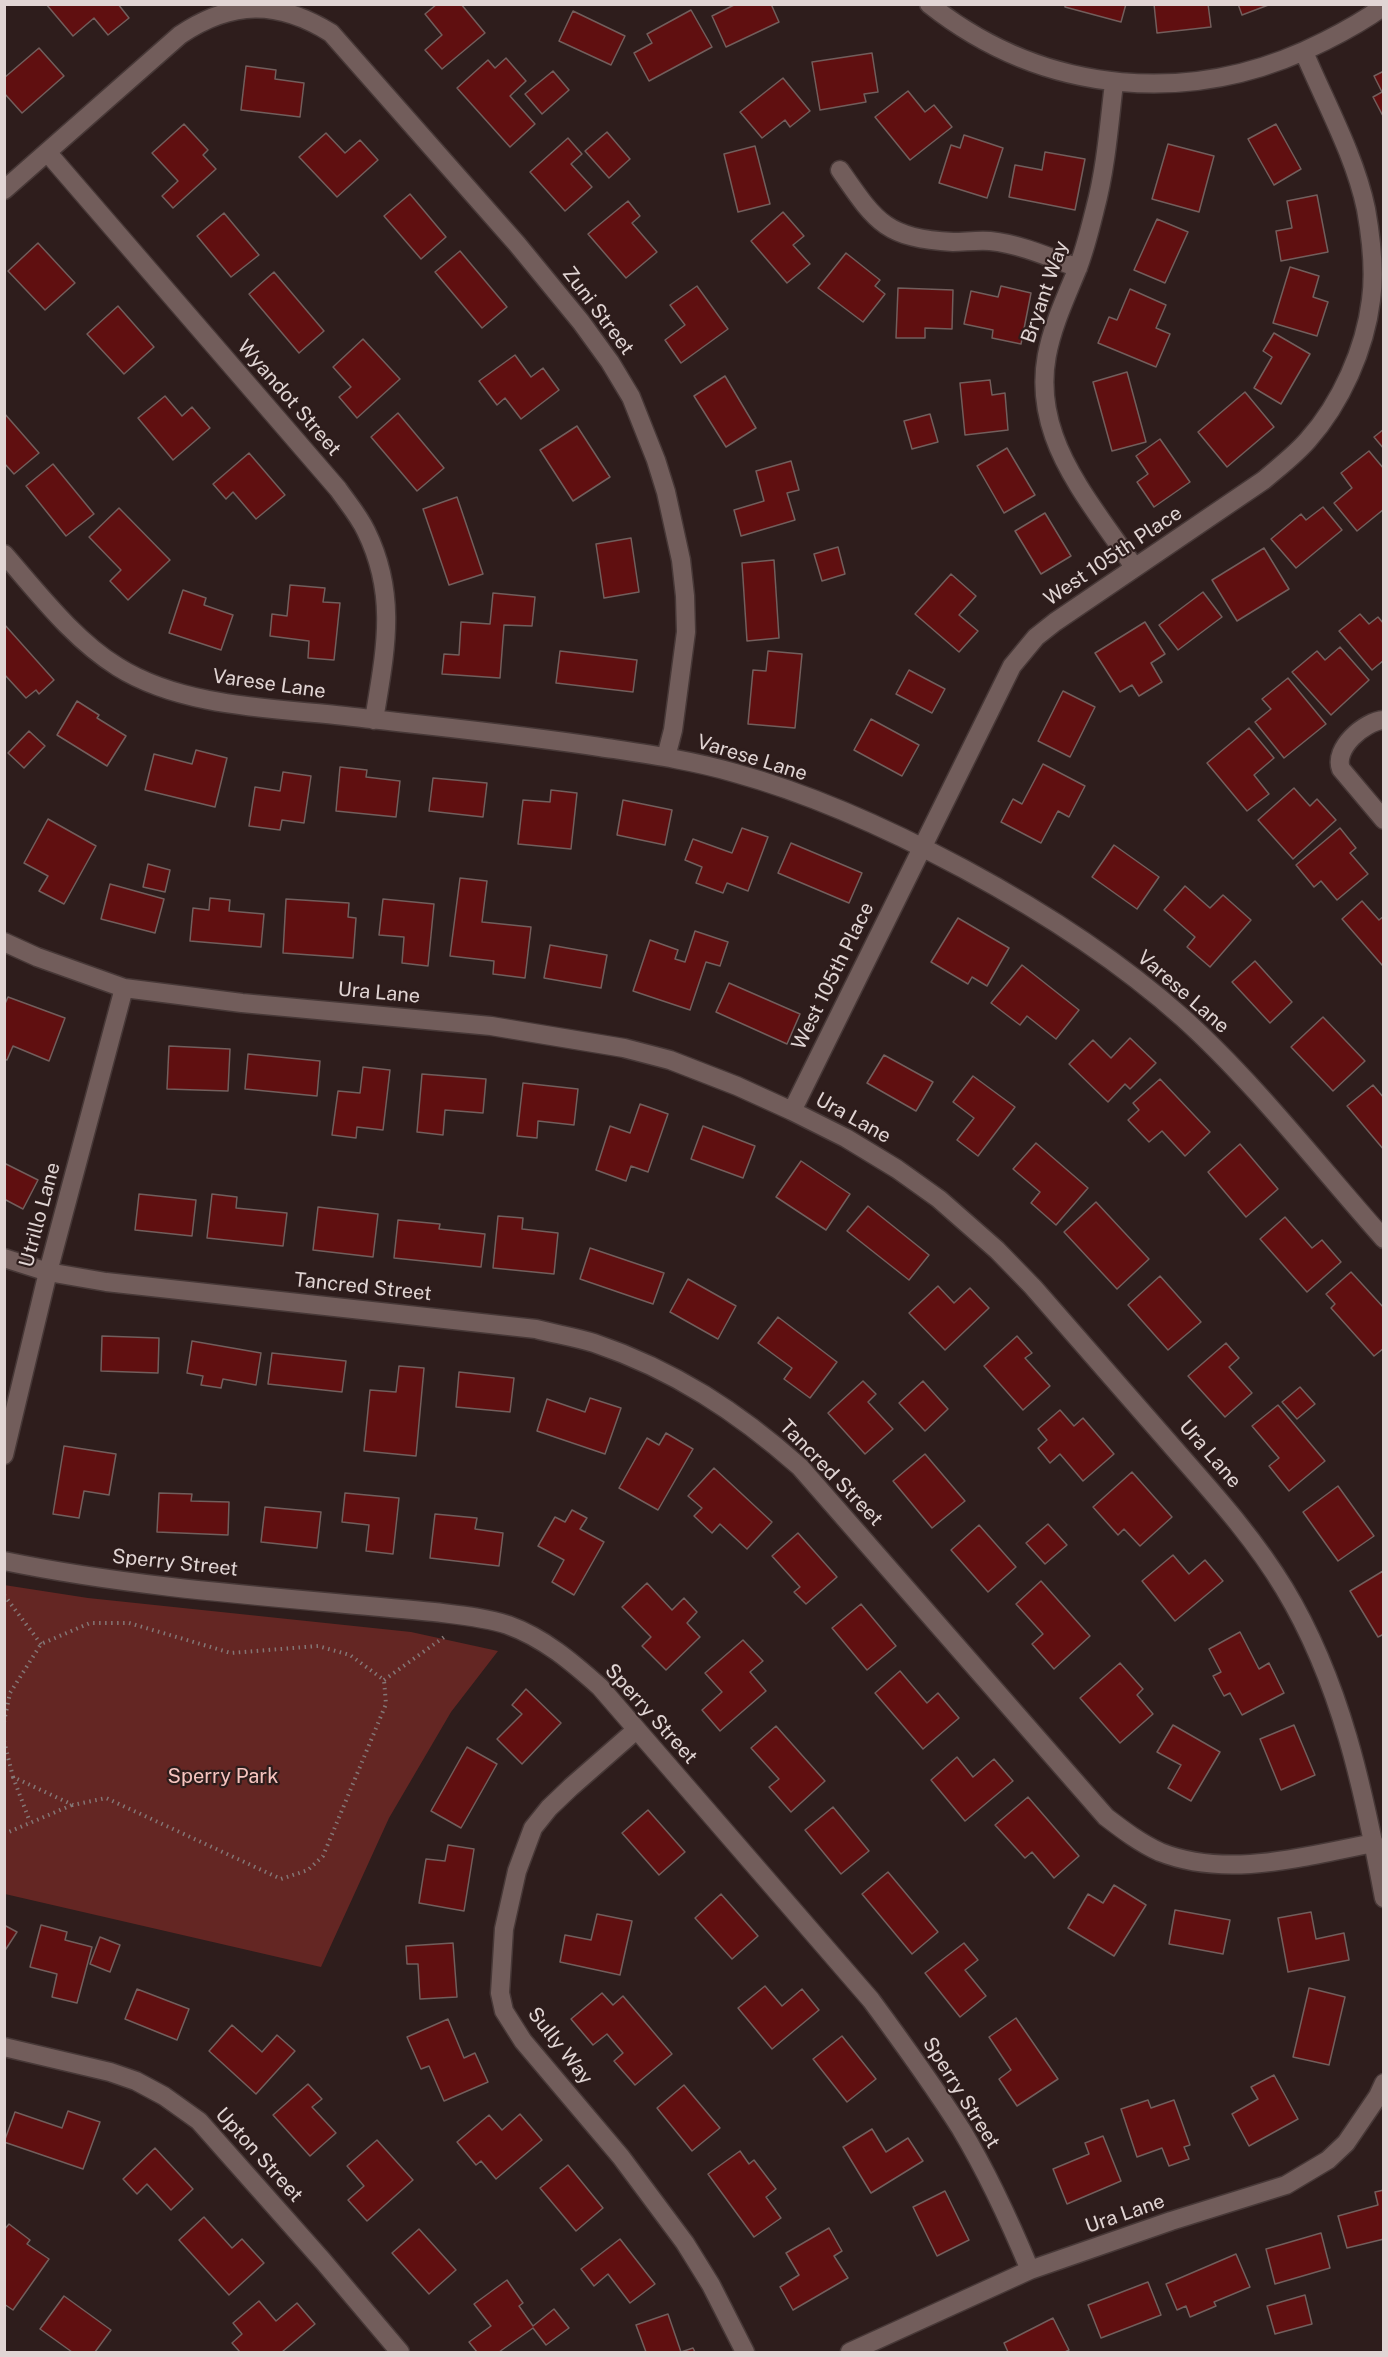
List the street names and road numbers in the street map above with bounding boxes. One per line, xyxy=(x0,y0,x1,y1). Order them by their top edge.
street label: Bryant Way xyxy=(1016,238,1074,346)
street label: Zuni Street xyxy=(557,262,639,360)
street label: Wyandot Street xyxy=(232,335,346,461)
street label: West 105th Place xyxy=(1039,501,1187,611)
street label: Varese Lane xyxy=(211,664,327,704)
street label: Varese Lane xyxy=(694,730,810,786)
street label: West 105th Place xyxy=(787,898,879,1054)
street label: Varese Lane xyxy=(1132,946,1234,1038)
street label: Ura Lane xyxy=(337,977,421,1009)
street label: Ura Lane xyxy=(811,1087,895,1149)
street label: Utrillo Lane xyxy=(14,1160,66,1270)
street label: Tancred Street xyxy=(293,1268,433,1306)
street label: Tancred Street xyxy=(774,1415,888,1531)
street label: Ura Lane xyxy=(1174,1415,1246,1493)
street label: Sperry Street xyxy=(111,1544,239,1582)
street label: Sperry Street xyxy=(600,1659,702,1769)
street label: Sully Way xyxy=(522,2002,598,2090)
street label: Sperry Street xyxy=(917,2033,1005,2153)
street label: Upton Street xyxy=(210,2103,308,2207)
street label: Ura Lane xyxy=(1082,2189,1168,2239)

